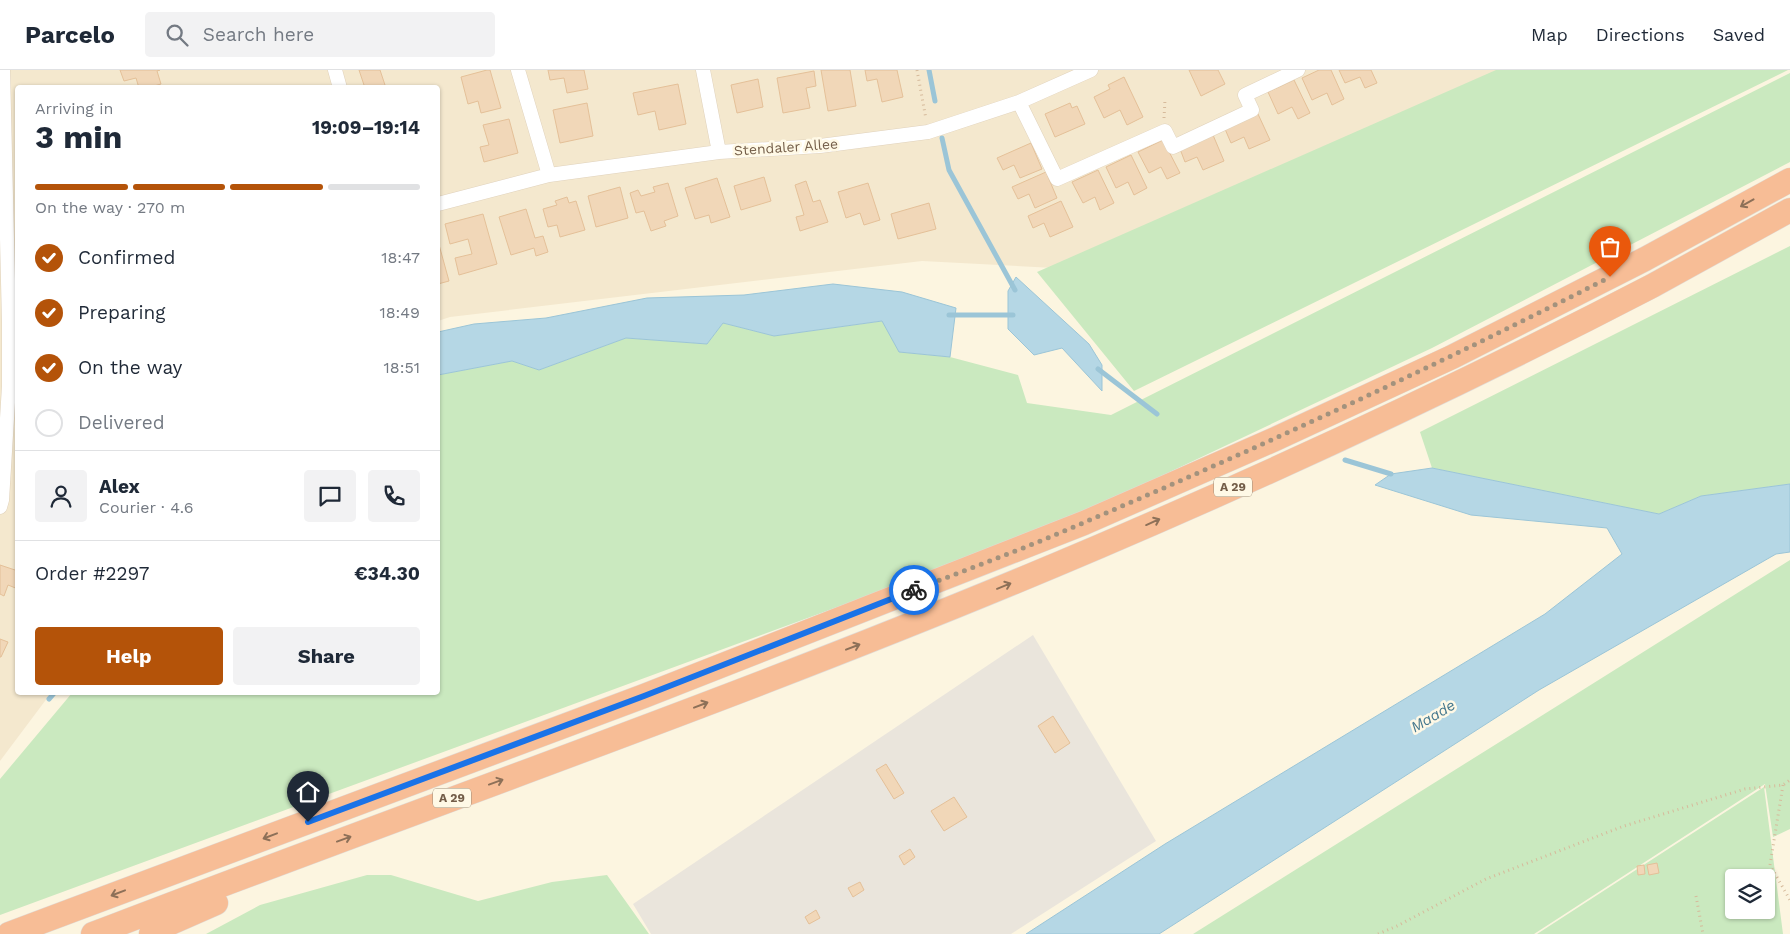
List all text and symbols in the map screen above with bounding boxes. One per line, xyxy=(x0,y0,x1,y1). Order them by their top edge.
search box xyxy=(145,12,495,57)
text: Parcelo xyxy=(25,21,115,49)
icon: search xyxy=(163,21,191,49)
text: Search here xyxy=(203,23,314,46)
text: Map xyxy=(1531,24,1568,45)
text: Directions xyxy=(1596,24,1685,45)
text: Saved xyxy=(1713,24,1765,45)
text: Arriving in xyxy=(35,99,113,118)
text: 19:09–19:14 xyxy=(312,116,420,139)
text: 3 min xyxy=(35,118,122,156)
street label: Stendaler Allee xyxy=(733,135,839,159)
text: On the way · 270 m xyxy=(35,198,185,217)
one-way arrow xyxy=(1740,198,1755,208)
pin xyxy=(1589,226,1631,277)
icon: bag xyxy=(1596,233,1624,261)
icon: check xyxy=(35,244,63,272)
text: Confirmed xyxy=(78,246,175,269)
text: 18:47 xyxy=(381,248,420,267)
icon: check xyxy=(35,299,63,327)
text: Preparing xyxy=(78,301,165,324)
text: 18:49 xyxy=(380,303,420,322)
icon: check xyxy=(35,354,63,382)
text: On the way xyxy=(78,356,182,379)
text: 18:51 xyxy=(384,358,420,377)
text: Delivered xyxy=(78,411,165,434)
button: person xyxy=(35,470,87,522)
button: chat xyxy=(304,470,356,522)
button: phone xyxy=(368,470,420,522)
text: Alex xyxy=(99,475,140,498)
road number: A 29 xyxy=(1214,478,1252,497)
text: Courier · 4.6 xyxy=(99,498,194,517)
one-way arrow xyxy=(1145,517,1160,527)
text: Order #2297 xyxy=(35,562,150,585)
text: €34.30 xyxy=(354,562,420,585)
courier xyxy=(889,565,939,615)
icon: bike xyxy=(900,576,928,604)
one-way arrow xyxy=(996,580,1011,590)
button: Help xyxy=(35,627,223,685)
button: Share xyxy=(233,627,420,685)
one-way arrow xyxy=(845,641,860,651)
water label: Maade xyxy=(1407,696,1459,736)
one-way arrow xyxy=(693,700,709,709)
pin xyxy=(287,771,329,822)
one-way arrow xyxy=(488,777,503,786)
icon: home xyxy=(294,778,322,806)
road number: A 29 xyxy=(433,788,471,808)
one-way arrow xyxy=(263,832,279,841)
one-way arrow xyxy=(336,834,351,843)
map controls xyxy=(1725,869,1775,919)
button: layers xyxy=(1725,869,1775,919)
one-way arrow xyxy=(111,889,126,898)

